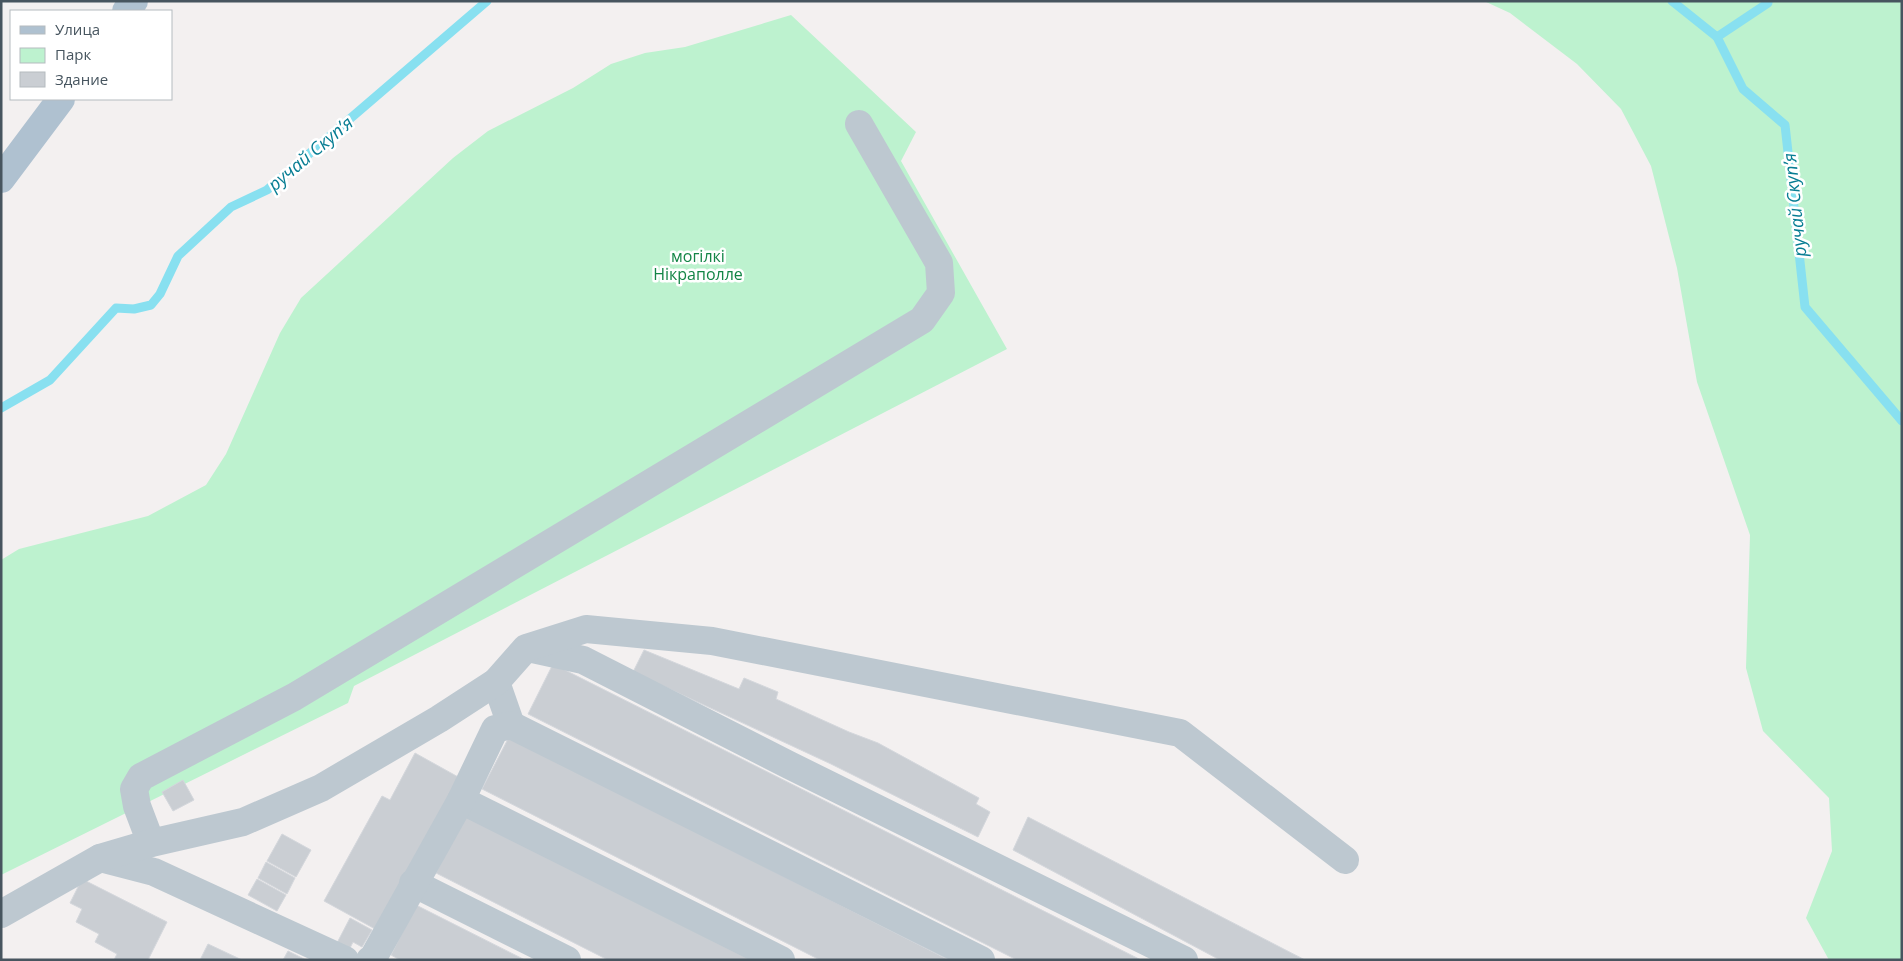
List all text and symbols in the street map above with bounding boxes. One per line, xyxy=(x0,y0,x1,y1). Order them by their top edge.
legend xyxy=(10,10,172,100)
text: Улица xyxy=(55,19,100,39)
text: Парк xyxy=(55,44,91,64)
text: Здание xyxy=(55,69,108,89)
water label: ручай Скупʼя xyxy=(262,110,358,196)
water label: ручай Скупʼя xyxy=(1777,152,1811,259)
park label: могілкі Нікраполле xyxy=(653,245,743,285)

